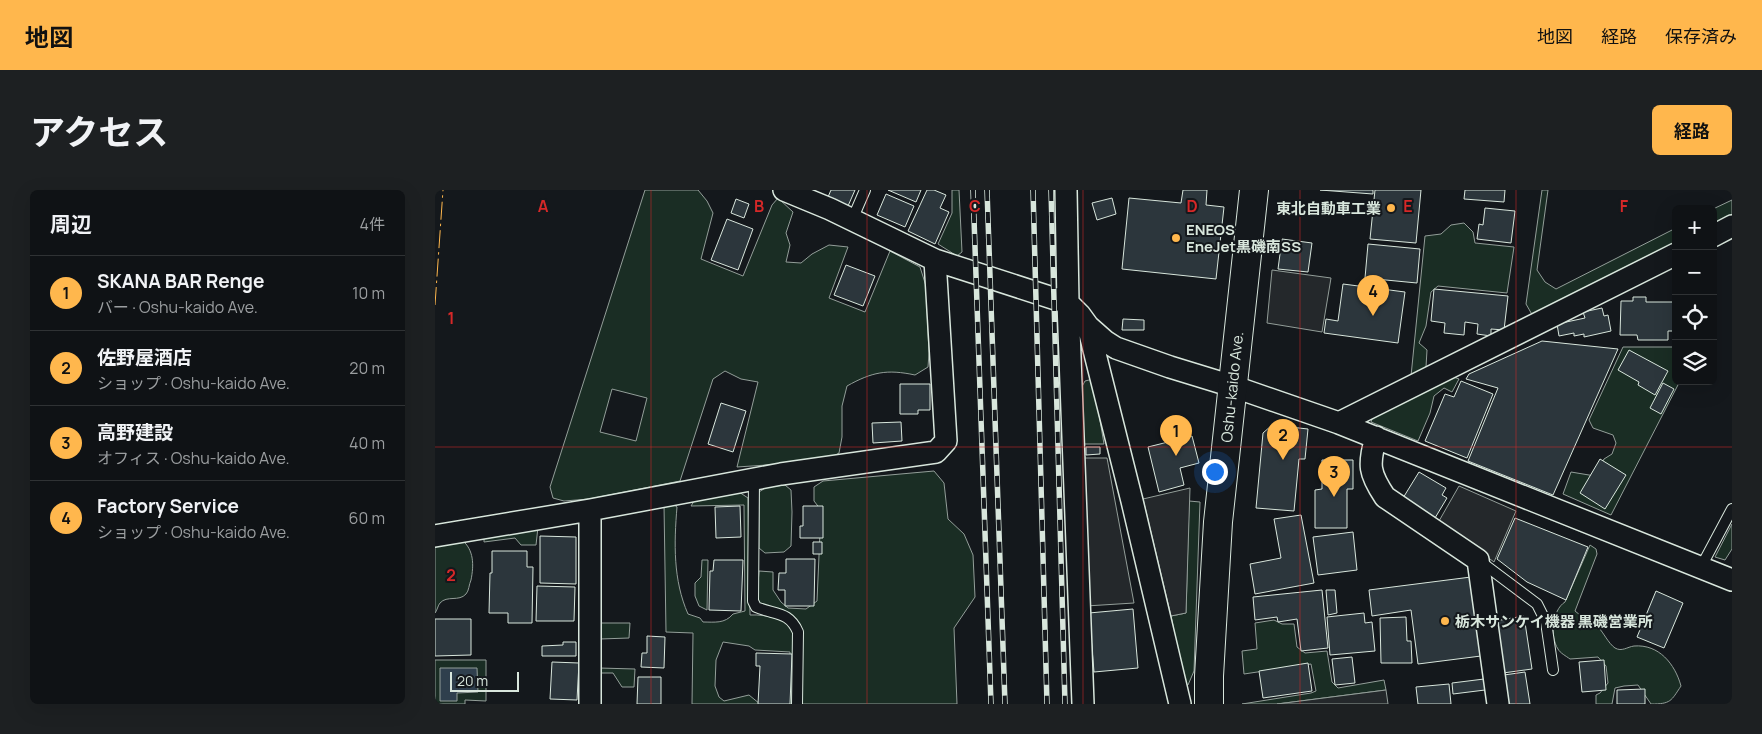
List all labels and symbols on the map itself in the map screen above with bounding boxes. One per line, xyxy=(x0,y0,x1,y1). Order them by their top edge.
text: A xyxy=(538,195,549,217)
text: B xyxy=(754,195,764,217)
text: C xyxy=(969,195,981,217)
text: D xyxy=(1186,195,1198,217)
text: E xyxy=(1403,195,1413,217)
text: F xyxy=(1620,195,1629,217)
place label: 東北自動車工業 xyxy=(1276,198,1381,219)
marker: 東北自動車工業 xyxy=(1385,202,1397,214)
place label: ENEOS EneJet黒磯南SS xyxy=(1186,219,1301,257)
marker: ENEOS EneJet黒磯南SS xyxy=(1170,232,1182,244)
pin: 4 xyxy=(1357,275,1389,316)
text: 1 xyxy=(447,307,455,329)
street label: Oshu-kaido Ave. xyxy=(1216,331,1248,443)
pin: 1 xyxy=(1160,415,1192,456)
pin: 2 xyxy=(1267,419,1299,460)
pin: 3 xyxy=(1318,456,1350,497)
your location xyxy=(1202,459,1228,485)
text: 2 xyxy=(446,564,456,586)
place label: 栃木サンケイ機器 黒磯営業所 xyxy=(1455,611,1653,632)
marker: 栃木サンケイ機器 黒磯営業所 xyxy=(1439,615,1451,627)
scale bar xyxy=(450,669,519,692)

